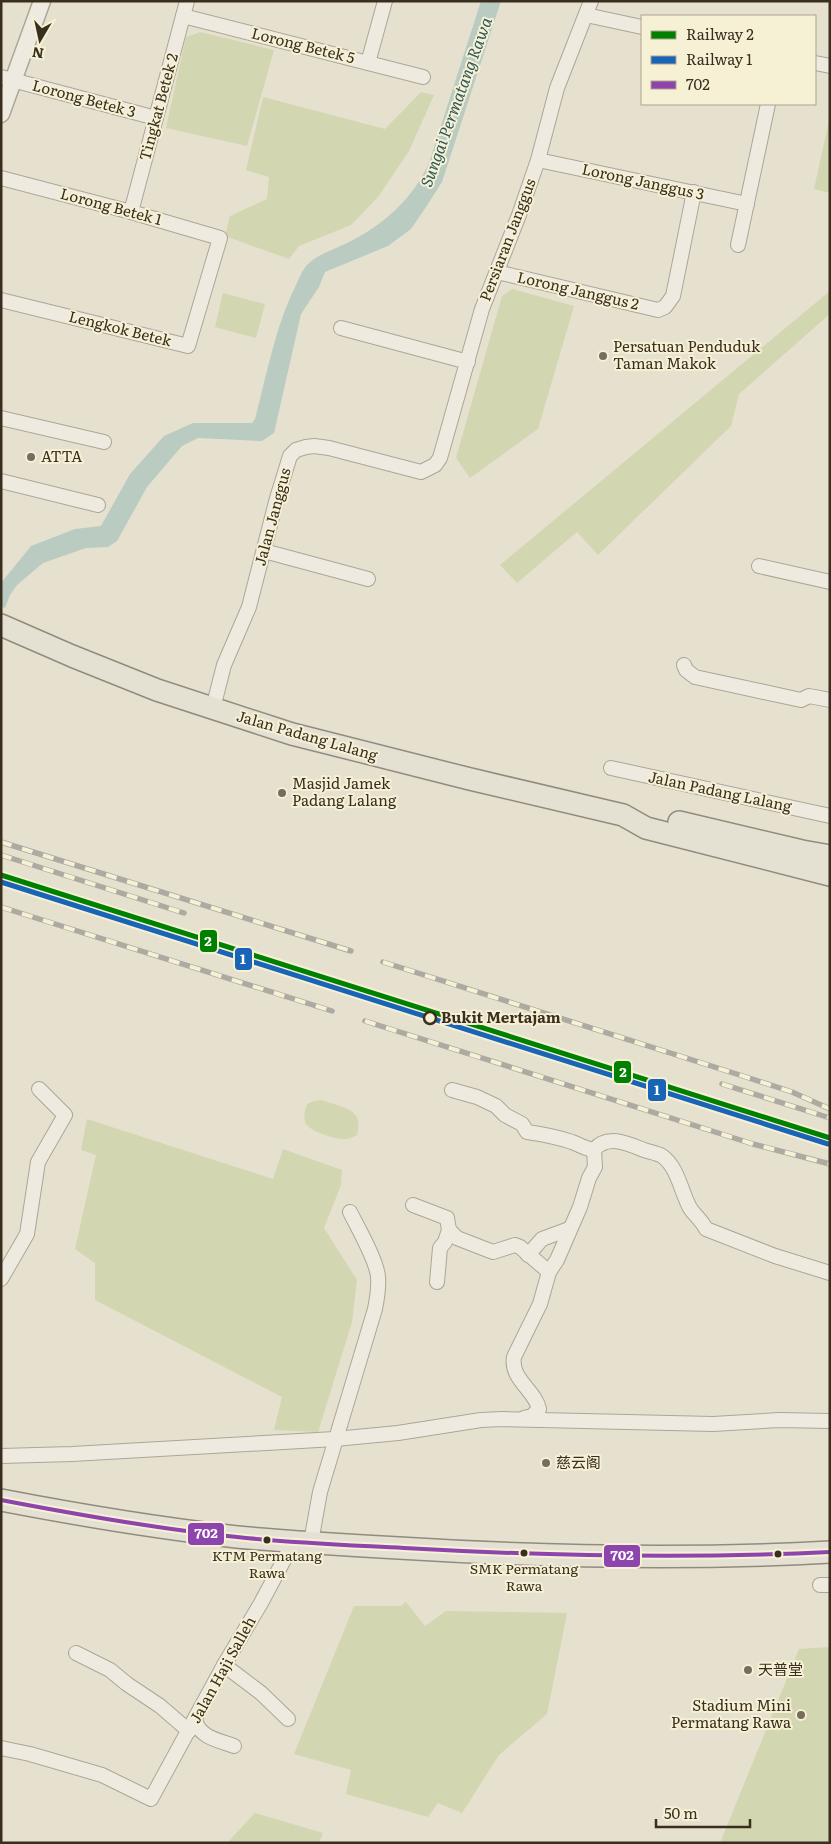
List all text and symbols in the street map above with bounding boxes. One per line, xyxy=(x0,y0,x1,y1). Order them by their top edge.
water label: Sungai Permatang Rawa xyxy=(413,13,497,190)
north arrow xyxy=(15,15,65,65)
legend xyxy=(641,15,816,105)
street label: Lorong Betek 5 xyxy=(249,21,358,69)
text: Railway 2 xyxy=(686,22,754,45)
text: N xyxy=(30,43,45,65)
text: Railway 1 xyxy=(686,47,752,70)
street label: Tingkat Betek 2 xyxy=(132,50,183,163)
text: 702 xyxy=(686,72,710,95)
street label: Lorong Betek 3 xyxy=(30,73,139,122)
street label: Lorong Janggus 3 xyxy=(580,156,707,205)
street label: Persiaran Janggus xyxy=(473,174,541,304)
street label: Lorong Betek 1 xyxy=(58,181,165,230)
street label: Lorong Janggus 2 xyxy=(515,264,642,315)
street label: Lengkok Betek xyxy=(67,304,175,352)
place label: Persatuan Penduduk Taman Makok xyxy=(613,334,761,374)
marker: Persatuan Penduduk Taman Makok xyxy=(597,350,609,362)
place label: ATTA xyxy=(41,444,82,467)
marker: ATTA xyxy=(25,451,37,463)
street label: Jalan Janggus xyxy=(247,465,296,568)
street label: Jalan Padang Lalang xyxy=(234,703,381,766)
street label: Jalan Padang Lalang xyxy=(646,764,795,817)
place label: Masjid Jamek Padang Lalang xyxy=(292,771,397,811)
marker: Masjid Jamek Padang Lalang xyxy=(276,787,288,799)
line badge: 2 xyxy=(199,929,218,953)
text: 2 xyxy=(204,930,212,950)
line badge: 1 xyxy=(234,947,253,971)
text: 1 xyxy=(240,948,246,968)
place label: Bukit Mertajam xyxy=(441,1005,561,1028)
marker: Bukit Mertajam xyxy=(423,1011,437,1025)
line badge: 2 xyxy=(613,1060,632,1084)
text: 2 xyxy=(619,1061,627,1081)
line badge: 1 xyxy=(647,1078,667,1102)
text: 1 xyxy=(654,1079,660,1099)
place label: 慈云阁 xyxy=(556,1450,601,1473)
marker: 慈云阁 xyxy=(540,1457,552,1469)
line badge: 702 xyxy=(187,1522,225,1546)
text: 702 xyxy=(194,1522,218,1542)
marker: KTM Permatang Rawa xyxy=(262,1535,272,1545)
line badge: 702 xyxy=(603,1544,641,1568)
text: 702 xyxy=(610,1544,634,1564)
place label: KTM Permatang Rawa xyxy=(212,1545,322,1582)
marker: SMK Permatang Rawa xyxy=(519,1548,529,1558)
unlabelled marker xyxy=(773,1549,783,1559)
place label: SMK Permatang Rawa xyxy=(470,1558,578,1595)
street label: Jalan Haji Salleh xyxy=(183,1612,261,1727)
place label: 天普堂 xyxy=(758,1657,803,1680)
marker: 天普堂 xyxy=(742,1664,754,1676)
place label: Stadium Mini Permatang Rawa xyxy=(671,1693,792,1733)
marker: Stadium Mini Permatang Rawa xyxy=(795,1709,807,1721)
scale bar xyxy=(656,1796,750,1828)
text: 50 m xyxy=(664,1801,698,1824)

